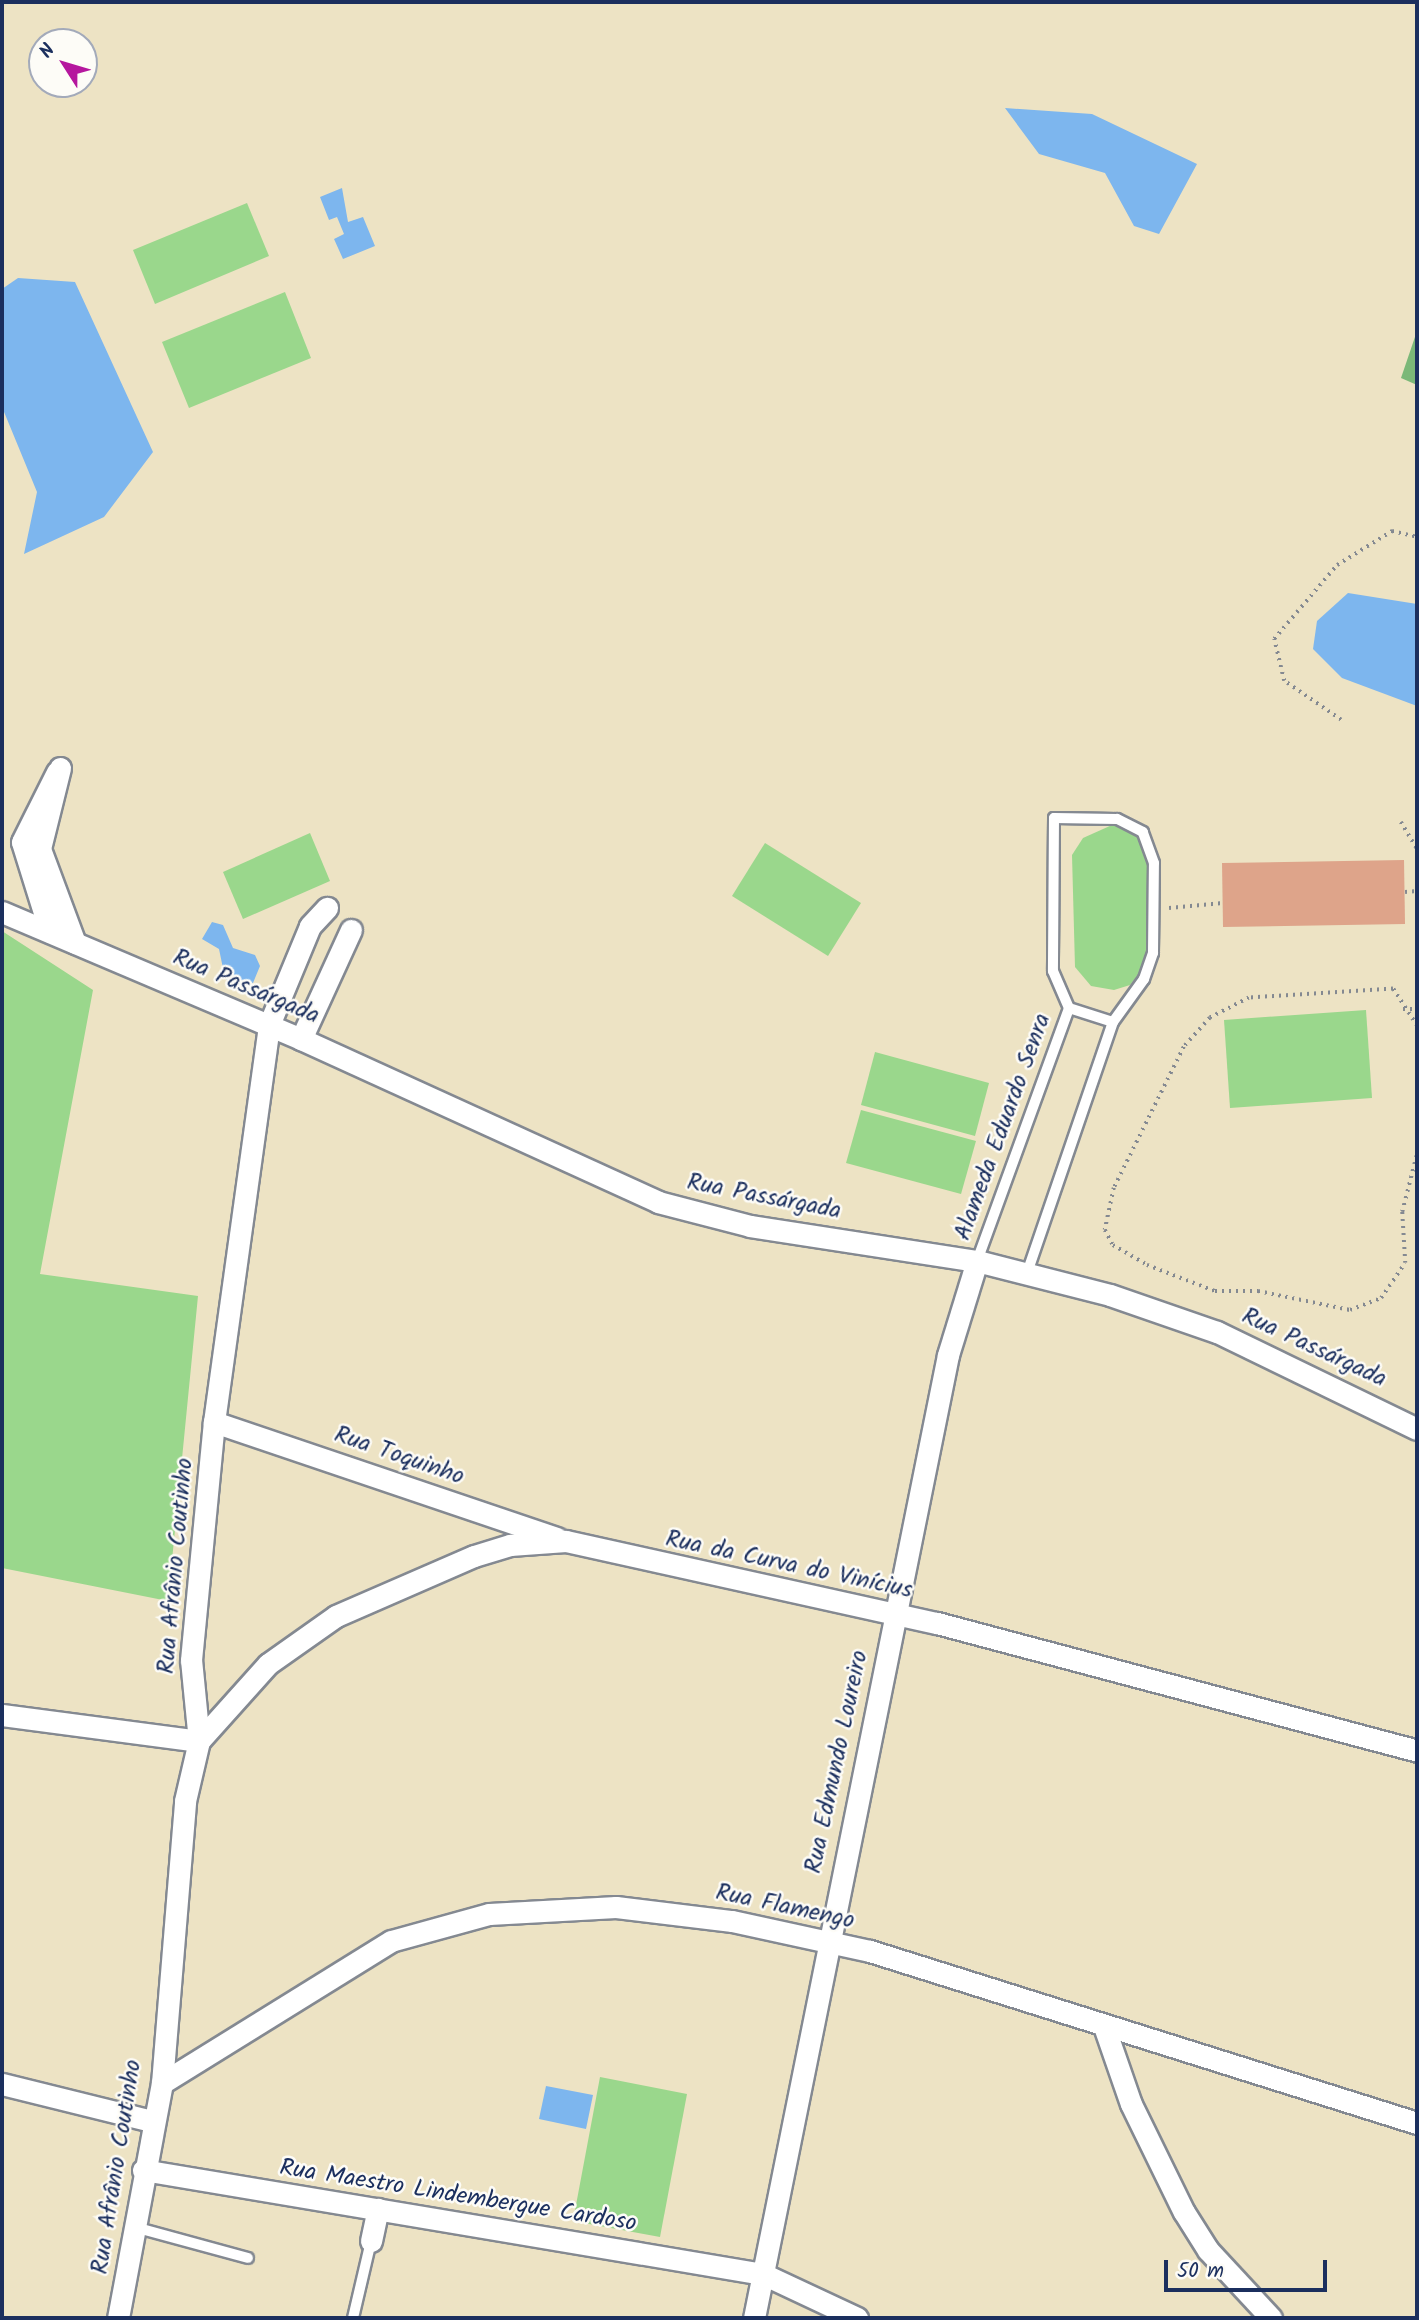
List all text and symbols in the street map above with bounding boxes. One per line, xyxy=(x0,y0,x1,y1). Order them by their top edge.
north arrow xyxy=(28,28,98,98)
text: N xyxy=(32,38,63,65)
street label: Rua Passárgada xyxy=(168,943,324,1031)
street label: Alameda Eduardo Senra xyxy=(949,1010,1057,1244)
street label: Rua Passárgada xyxy=(685,1168,843,1226)
street label: Rua Passárgada xyxy=(1237,1302,1391,1394)
street label: Rua Toquinho xyxy=(330,1420,468,1492)
street label: Rua Afrânio Coutinho xyxy=(152,1457,200,1675)
street label: Rua da Curva do Vinícius xyxy=(663,1525,915,1605)
street label: Rua Edmundo Loureiro xyxy=(799,1648,875,1876)
street label: Rua Flamengo xyxy=(713,1878,857,1936)
street label: Rua Afrânio Coutinho xyxy=(86,2058,148,2276)
street label: Rua Maestro Lindembergue Cardoso xyxy=(277,2154,639,2238)
scale bar xyxy=(1167,2246,1330,2290)
text: 50 m xyxy=(1177,2255,1224,2288)

